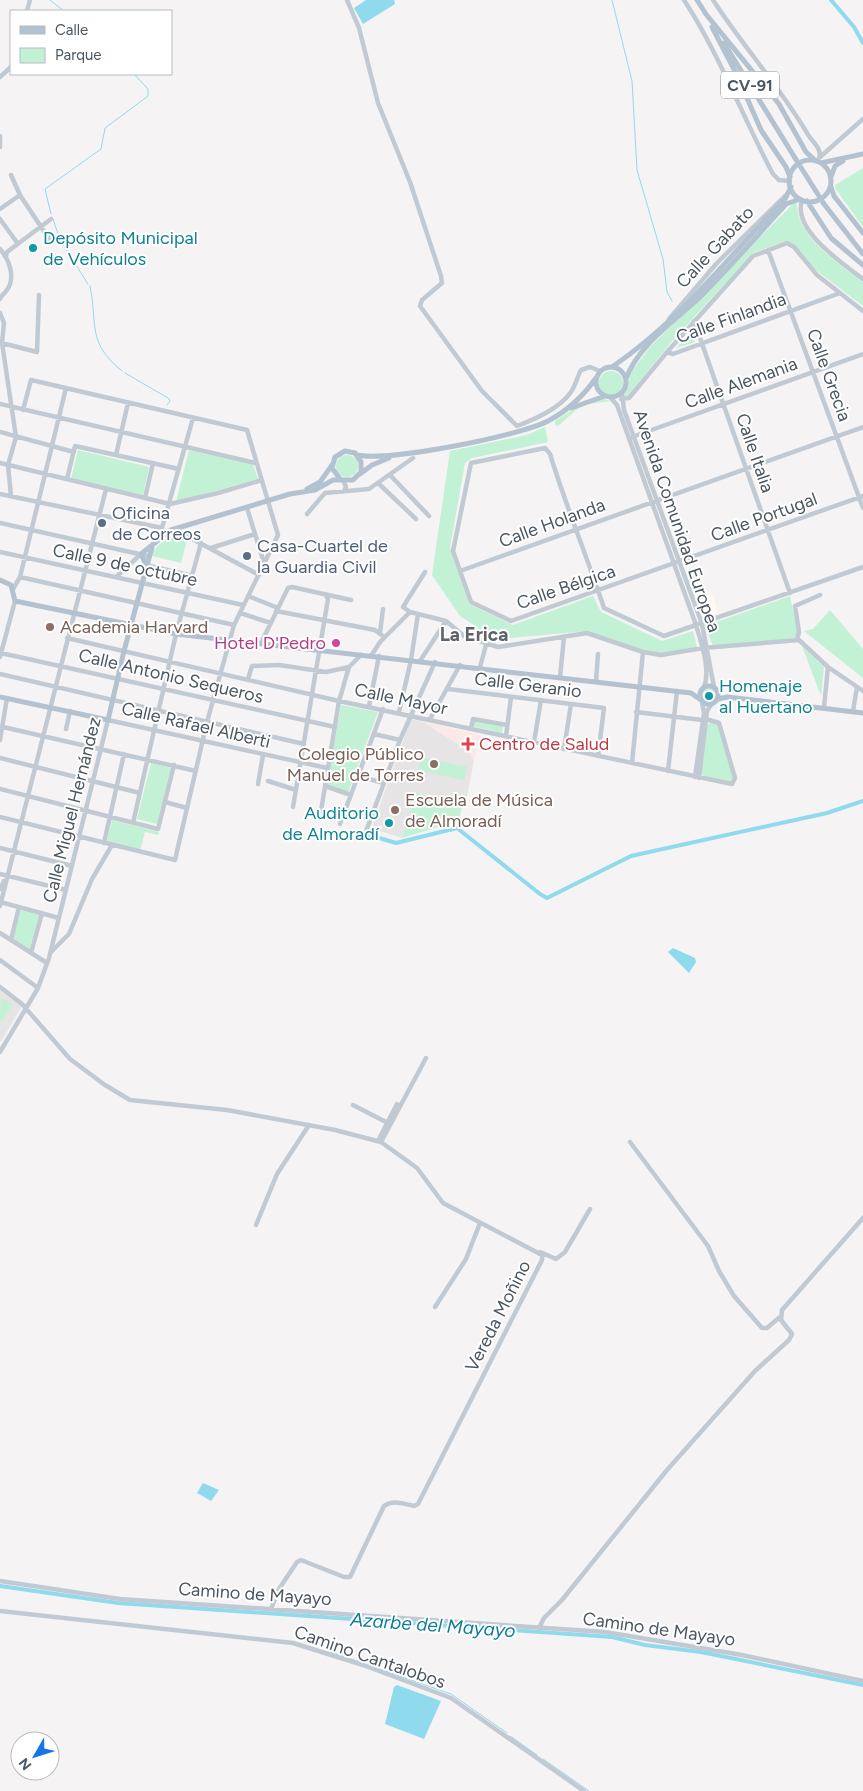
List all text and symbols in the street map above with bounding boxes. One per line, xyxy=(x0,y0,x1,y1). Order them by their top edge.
legend xyxy=(10,10,172,75)
text: Calle xyxy=(55,21,88,39)
text: Parque xyxy=(55,46,102,64)
road number: CV-91 xyxy=(721,72,779,98)
street label: Calle Gabato xyxy=(671,201,759,293)
place label: Depósito Municipal de Vehículos xyxy=(43,227,198,270)
marker: Depósito Municipal de Vehículos xyxy=(27,242,39,254)
street label: Calle Finlandia xyxy=(673,288,789,348)
street label: Calle Grecia xyxy=(802,326,856,424)
street label: Calle Alemania xyxy=(682,352,800,414)
street label: Avenida Comunidad Europea xyxy=(629,407,725,635)
street label: Calle Italia xyxy=(731,410,779,496)
street label: Calle Portugal xyxy=(708,488,820,546)
street label: Calle Holanda xyxy=(496,494,608,552)
place label: Oficina de Correos xyxy=(112,502,201,545)
marker: Oficina de Correos xyxy=(96,517,108,529)
place label: Casa-Cuartel de la Guardia Civil xyxy=(257,535,388,578)
street label: Calle 9 de octubre xyxy=(51,539,199,591)
marker: Casa-Cuartel de la Guardia Civil xyxy=(241,550,253,562)
street label: Calle Bélgica xyxy=(514,560,618,614)
place label: Academia Harvard xyxy=(60,616,208,638)
marker: Academia Harvard xyxy=(44,621,56,633)
district label: La Erica xyxy=(440,623,508,646)
place label: Hotel D'Pedro xyxy=(214,632,326,654)
marker: Hotel D'Pedro xyxy=(330,637,342,649)
street label: Calle Antonio Sequeros xyxy=(76,644,266,708)
street label: Calle Geranio xyxy=(473,668,583,702)
place label: Homenaje al Huertano xyxy=(719,675,812,718)
street label: Calle Mayor xyxy=(353,678,449,720)
marker: Homenaje al Huertano xyxy=(703,690,715,702)
street label: Calle Rafael Alberti xyxy=(119,697,273,753)
street label: Calle Miguel Hernández xyxy=(38,715,106,905)
place label: Centro de Salud xyxy=(479,733,609,755)
marker: Centro de Salud xyxy=(461,737,475,751)
place label: Colegio Público Manuel de Torres xyxy=(287,743,424,786)
marker: Colegio Público Manuel de Torres xyxy=(428,758,440,770)
place label: Escuela de Música de Almoradí xyxy=(405,789,553,832)
place label: Auditorio de Almoradí xyxy=(282,802,380,845)
marker: Escuela de Música de Almoradí xyxy=(389,804,401,816)
marker: Auditorio de Almoradí xyxy=(383,817,395,829)
street label: Vereda Moñino xyxy=(460,1257,536,1375)
street label: Camino de Mayayo xyxy=(178,1578,332,1610)
street label: Camino de Mayayo xyxy=(581,1607,737,1651)
water label: Azarbe del Mayayo xyxy=(349,1608,516,1642)
street label: Camino Cantalobos xyxy=(291,1621,449,1693)
north arrow xyxy=(10,1731,60,1781)
text: N xyxy=(15,1754,35,1773)

